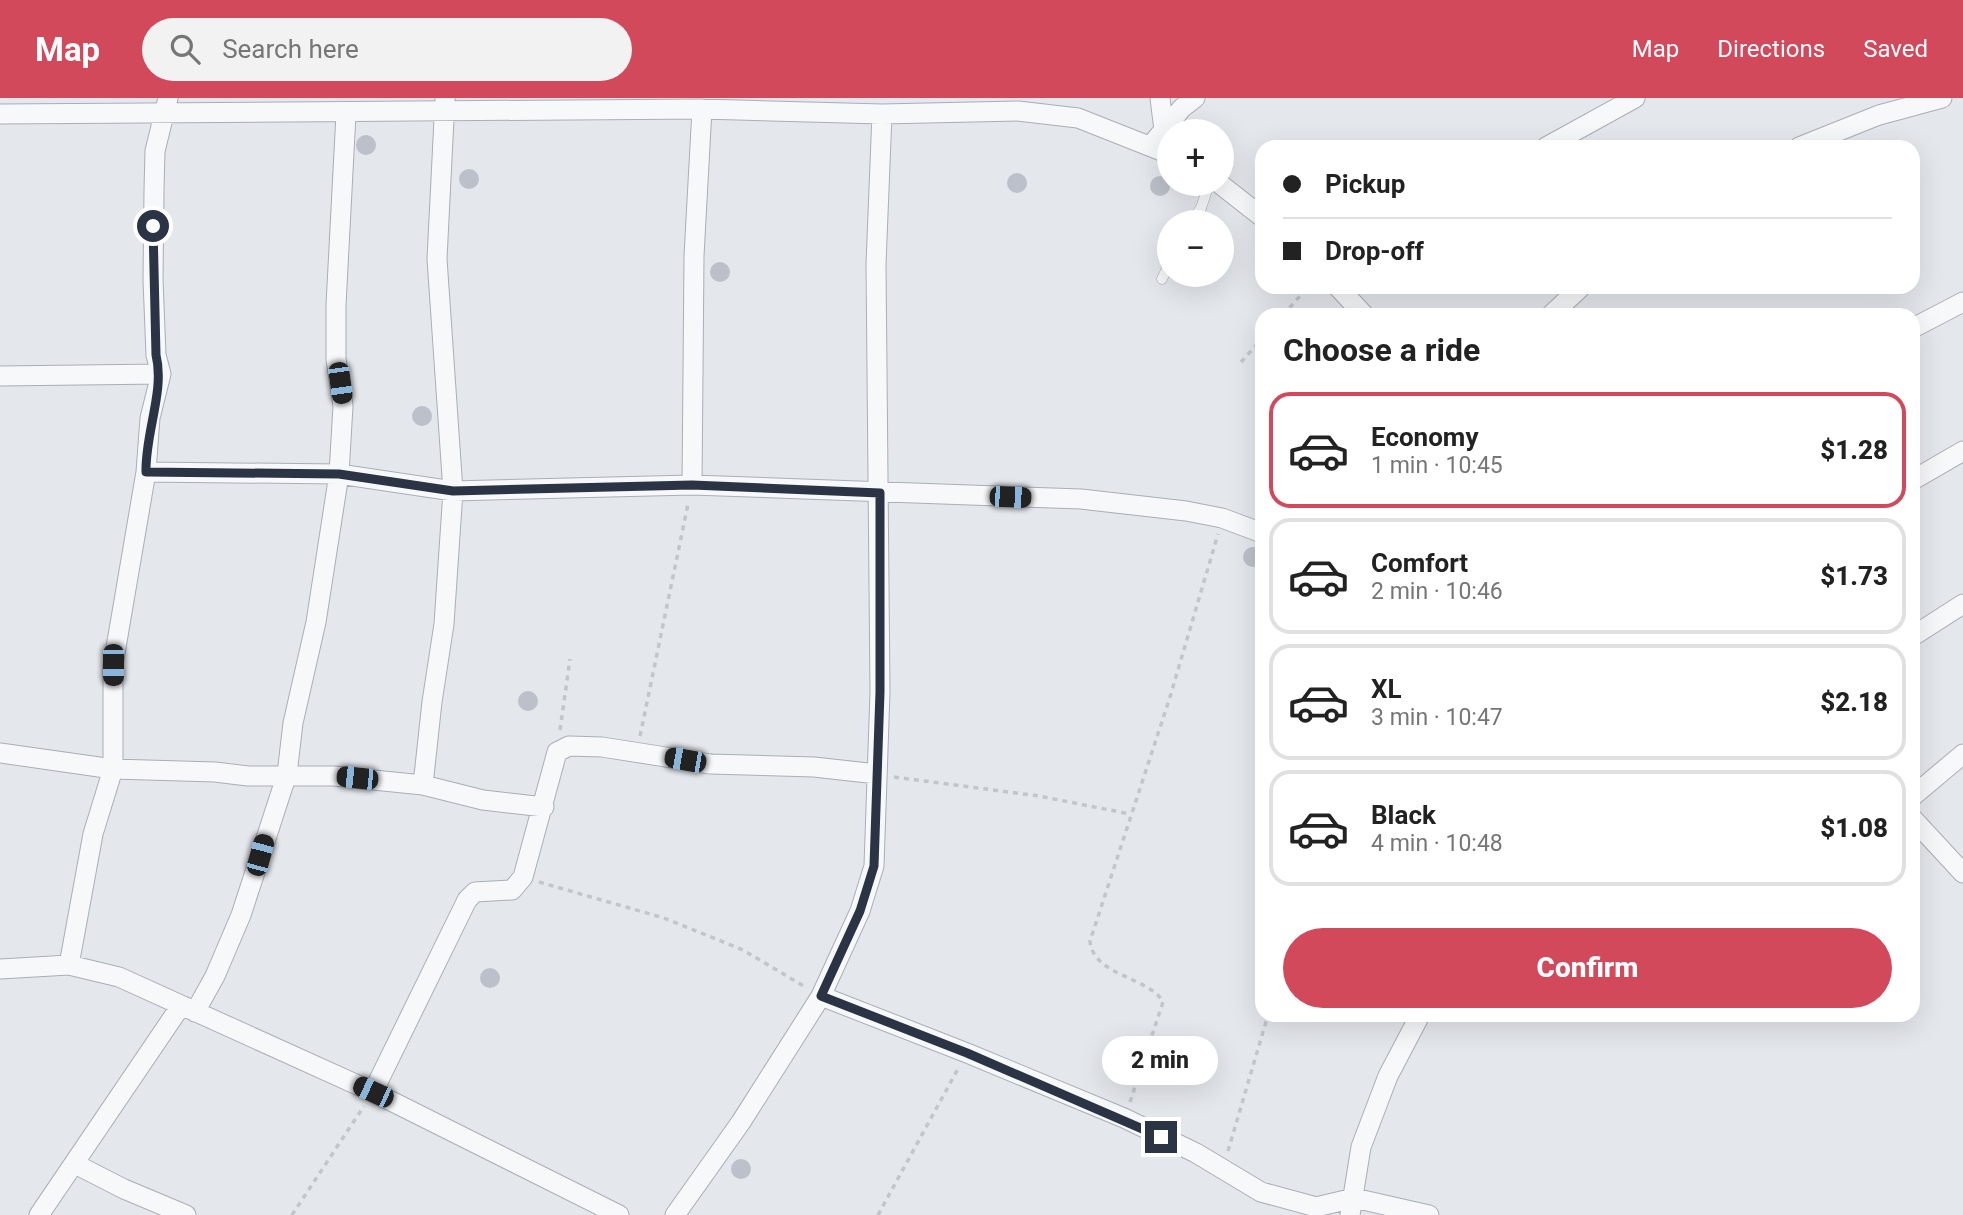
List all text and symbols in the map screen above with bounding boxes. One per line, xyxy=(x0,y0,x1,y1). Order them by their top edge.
search box xyxy=(142,18,632,81)
text: Map xyxy=(35,30,100,69)
icon: search xyxy=(166,30,204,68)
text: Search here xyxy=(222,34,359,64)
text: Map xyxy=(1632,35,1679,63)
text: Directions xyxy=(1717,35,1825,63)
text: Saved xyxy=(1863,35,1928,63)
map controls xyxy=(1157,119,1234,287)
button: + xyxy=(1157,119,1234,196)
text: Pickup xyxy=(1325,169,1405,199)
route start xyxy=(137,210,169,242)
button: − xyxy=(1157,210,1234,287)
text: Drop-off xyxy=(1325,236,1424,266)
text: Choose a ride xyxy=(1283,331,1480,369)
car xyxy=(327,361,354,405)
icon: car xyxy=(1287,419,1350,482)
text: Economy xyxy=(1371,422,1478,452)
text: $1.28 xyxy=(1820,435,1888,465)
text: 1 min · 10:45 xyxy=(1371,452,1503,479)
car xyxy=(989,486,1032,508)
icon: car xyxy=(1287,545,1350,608)
text: Comfort xyxy=(1371,548,1468,578)
text: $1.73 xyxy=(1820,561,1888,591)
text: 2 min · 10:46 xyxy=(1371,578,1503,605)
car xyxy=(103,644,124,686)
icon: car xyxy=(1287,671,1350,734)
text: XL xyxy=(1371,674,1402,704)
text: $2.18 xyxy=(1820,687,1888,717)
text: 3 min · 10:47 xyxy=(1371,704,1503,731)
car xyxy=(663,746,708,774)
car xyxy=(336,765,379,791)
icon: car xyxy=(1287,797,1350,860)
text: Black xyxy=(1371,800,1436,830)
text: $1.08 xyxy=(1820,813,1888,843)
text: 4 min · 10:48 xyxy=(1371,830,1503,857)
car xyxy=(245,832,276,878)
button: Confirm xyxy=(1283,928,1892,1008)
callout: 2 min xyxy=(1103,1035,1219,1084)
text: 2 min xyxy=(1131,1047,1189,1074)
car xyxy=(350,1074,397,1110)
route end xyxy=(1145,1121,1177,1153)

